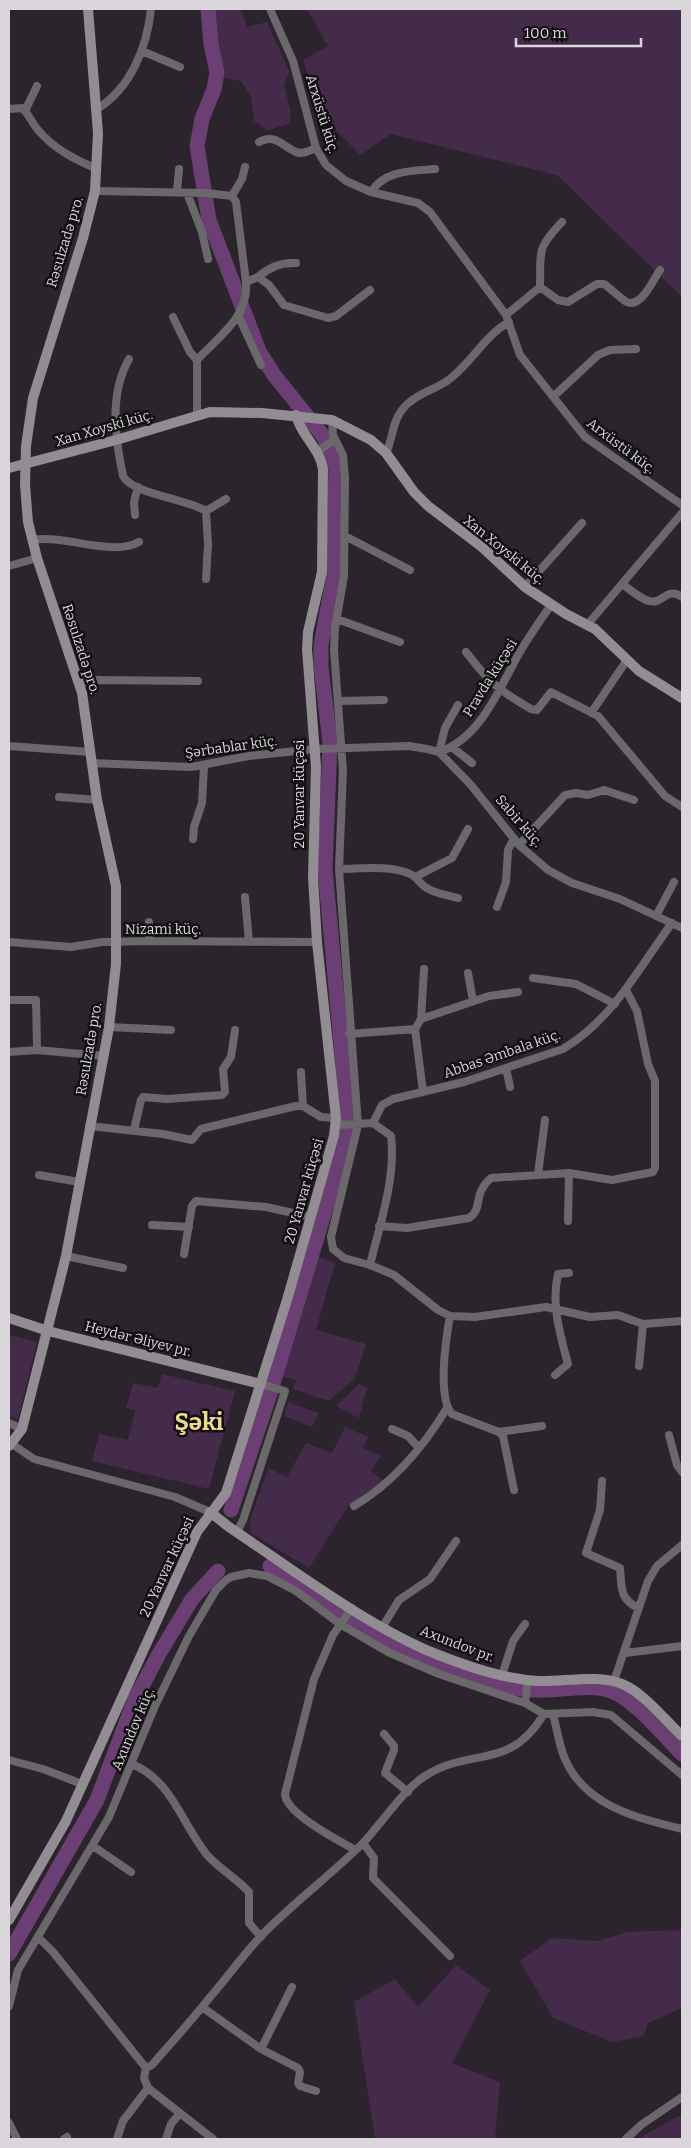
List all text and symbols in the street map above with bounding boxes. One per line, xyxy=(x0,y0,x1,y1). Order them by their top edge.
scale bar xyxy=(516,15,641,47)
text: 100 m xyxy=(524,24,567,42)
street label: Arxüstü küç. xyxy=(302,72,342,156)
street label: Rəsulzadə pro. xyxy=(43,194,87,289)
street label: Xan Xoyski küç. xyxy=(53,406,155,450)
street label: Arxüstü küç. xyxy=(583,415,659,477)
street label: Xan Xoyski küç. xyxy=(460,512,548,588)
street label: Rəsulzadə pro. xyxy=(58,602,104,696)
street label: Pravda küçəsi xyxy=(459,636,521,720)
street label: Şərbablar küç. xyxy=(184,732,278,762)
street label: 20 Yanvar küçəsi xyxy=(291,740,308,848)
street label: Sabir küç. xyxy=(492,791,546,851)
street label: Nizami küç. xyxy=(125,921,201,938)
street label: Rəsulzadə pro. xyxy=(72,1001,106,1097)
street label: Abbas Əmbala küç. xyxy=(441,1026,563,1082)
street label: 20 Yanvar küçəsi xyxy=(281,1136,327,1246)
street label: Heydər Əliyev pr. xyxy=(83,1318,193,1360)
district label: Şəki xyxy=(175,1408,224,1436)
street label: 20 Yanvar küçəsi xyxy=(136,1514,198,1620)
street label: Axundov pr. xyxy=(418,1622,496,1666)
street label: Axundov küç. xyxy=(108,1685,158,1773)

